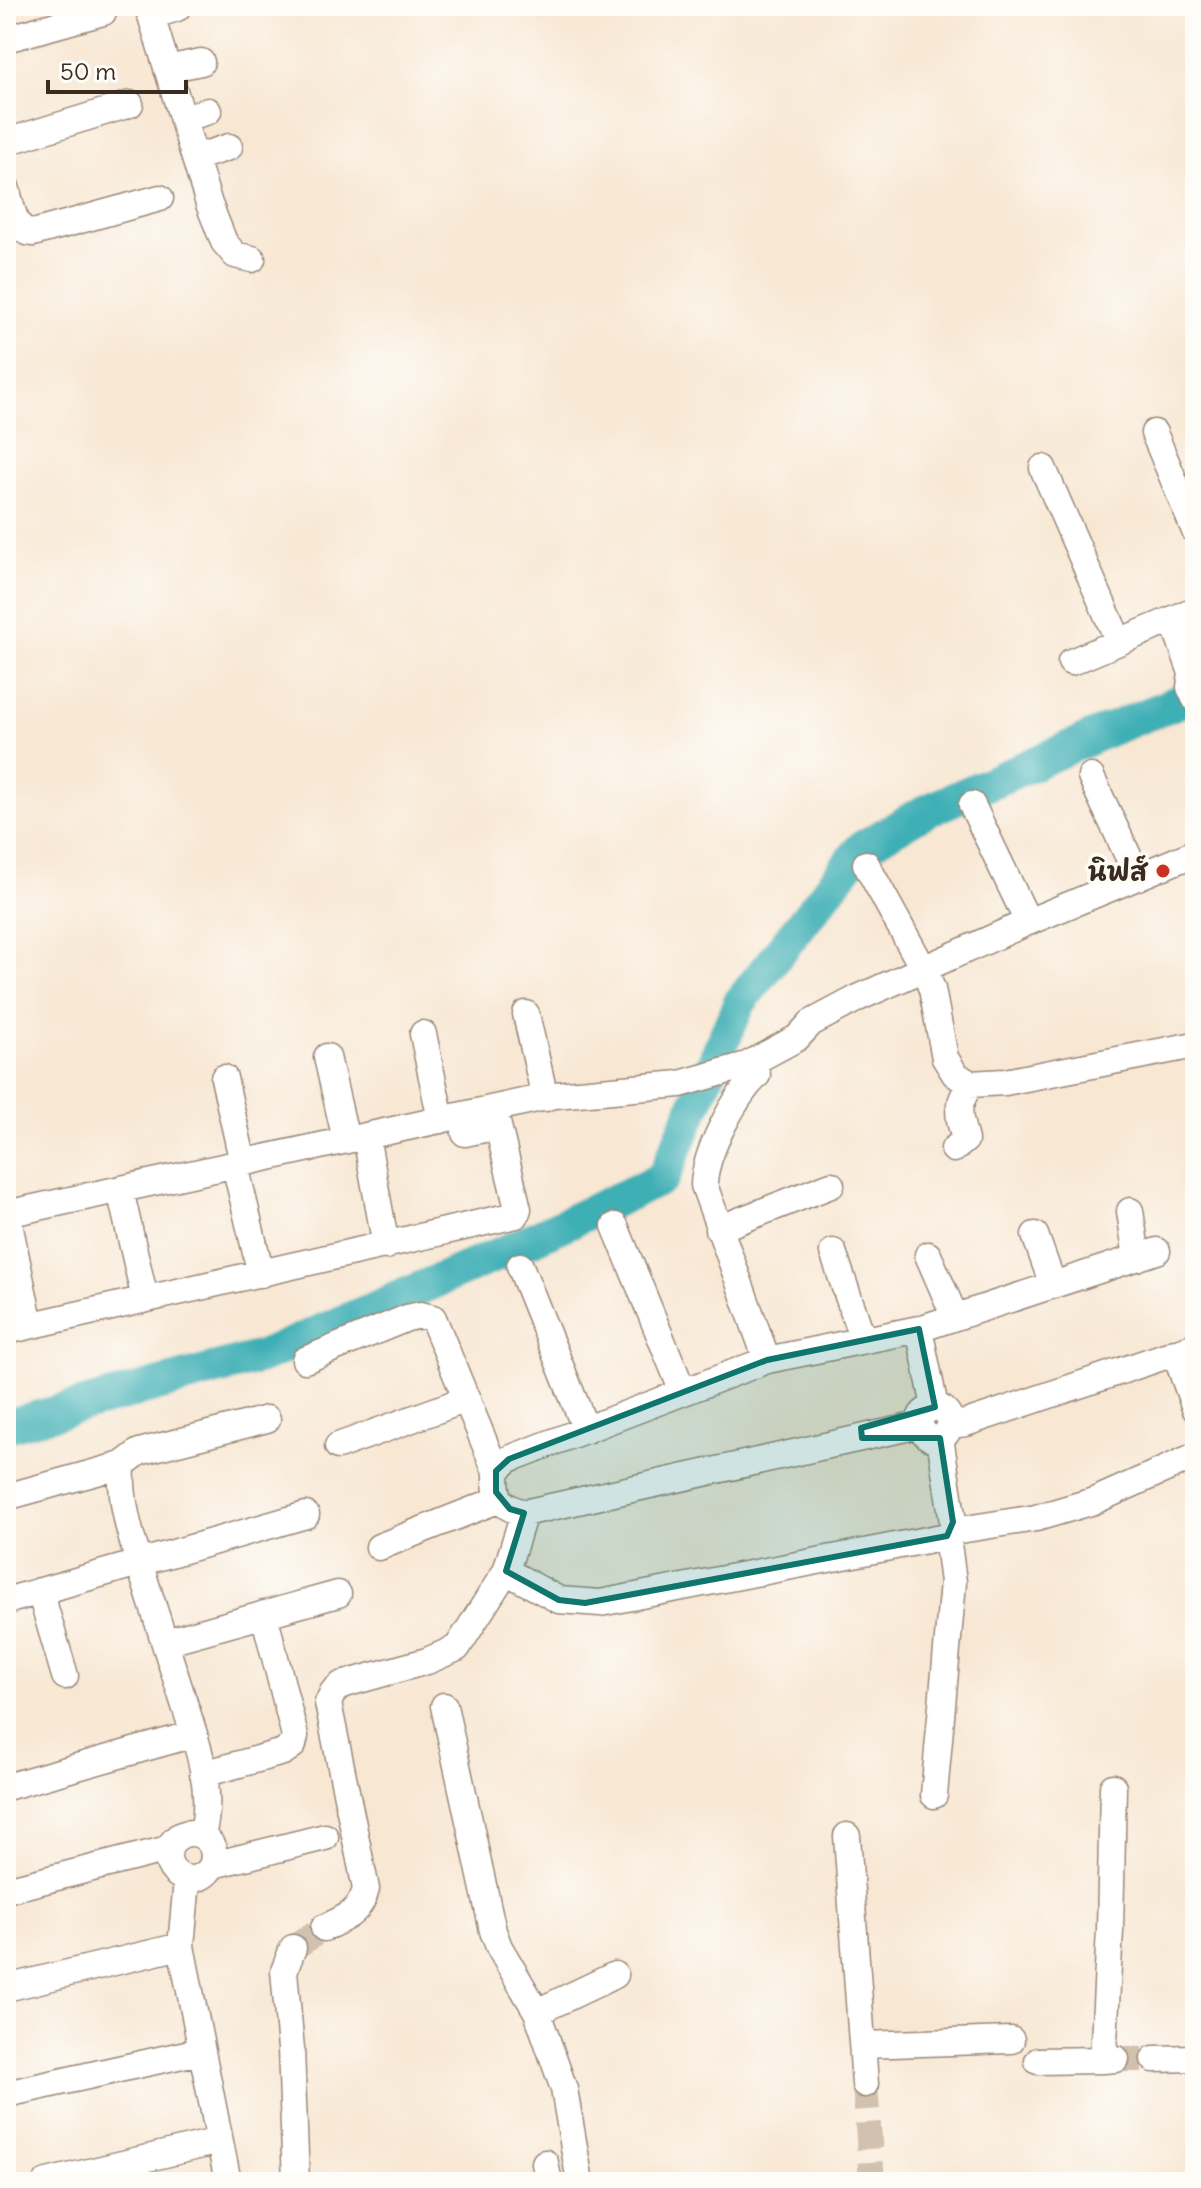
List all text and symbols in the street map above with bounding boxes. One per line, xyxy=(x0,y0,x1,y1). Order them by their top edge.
scale bar xyxy=(48,44,186,94)
text: 50 m xyxy=(60,56,116,86)
place label: นิฟส์ xyxy=(1088,855,1149,888)
marker: นิฟส์ xyxy=(1154,862,1172,880)

